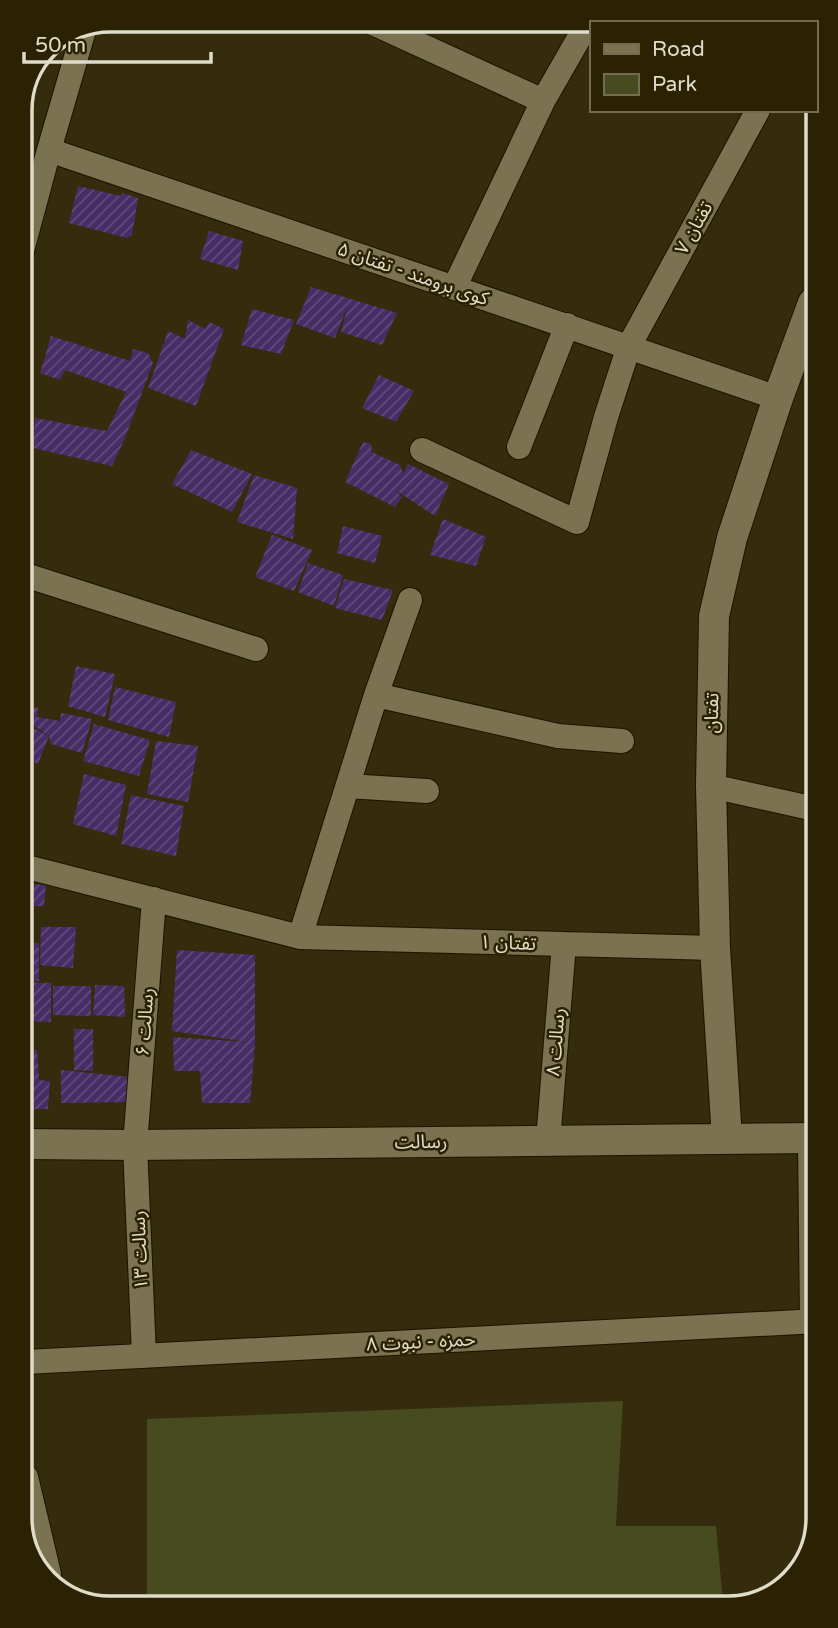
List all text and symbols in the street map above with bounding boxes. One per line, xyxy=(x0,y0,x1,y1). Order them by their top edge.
scale bar xyxy=(24,21,212,65)
legend xyxy=(590,21,817,112)
text: 50 m xyxy=(35,33,86,58)
text: Road xyxy=(652,37,705,62)
text: Park xyxy=(652,72,697,97)
street label: تفتان ۷ xyxy=(671,198,717,258)
street label: کوی برومند - تفتان ۵ xyxy=(335,238,492,311)
street label: تفتان xyxy=(701,692,723,734)
street label: تفتان ۱ xyxy=(479,931,537,955)
street label: رسالت ۶ xyxy=(132,987,158,1057)
street label: رسالت ۸ xyxy=(542,1007,570,1077)
street label: رسالت xyxy=(395,1131,447,1153)
street label: رسالت ۱۳ xyxy=(128,1210,152,1290)
street label: حمزه - نبوت ۸ xyxy=(366,1328,476,1356)

